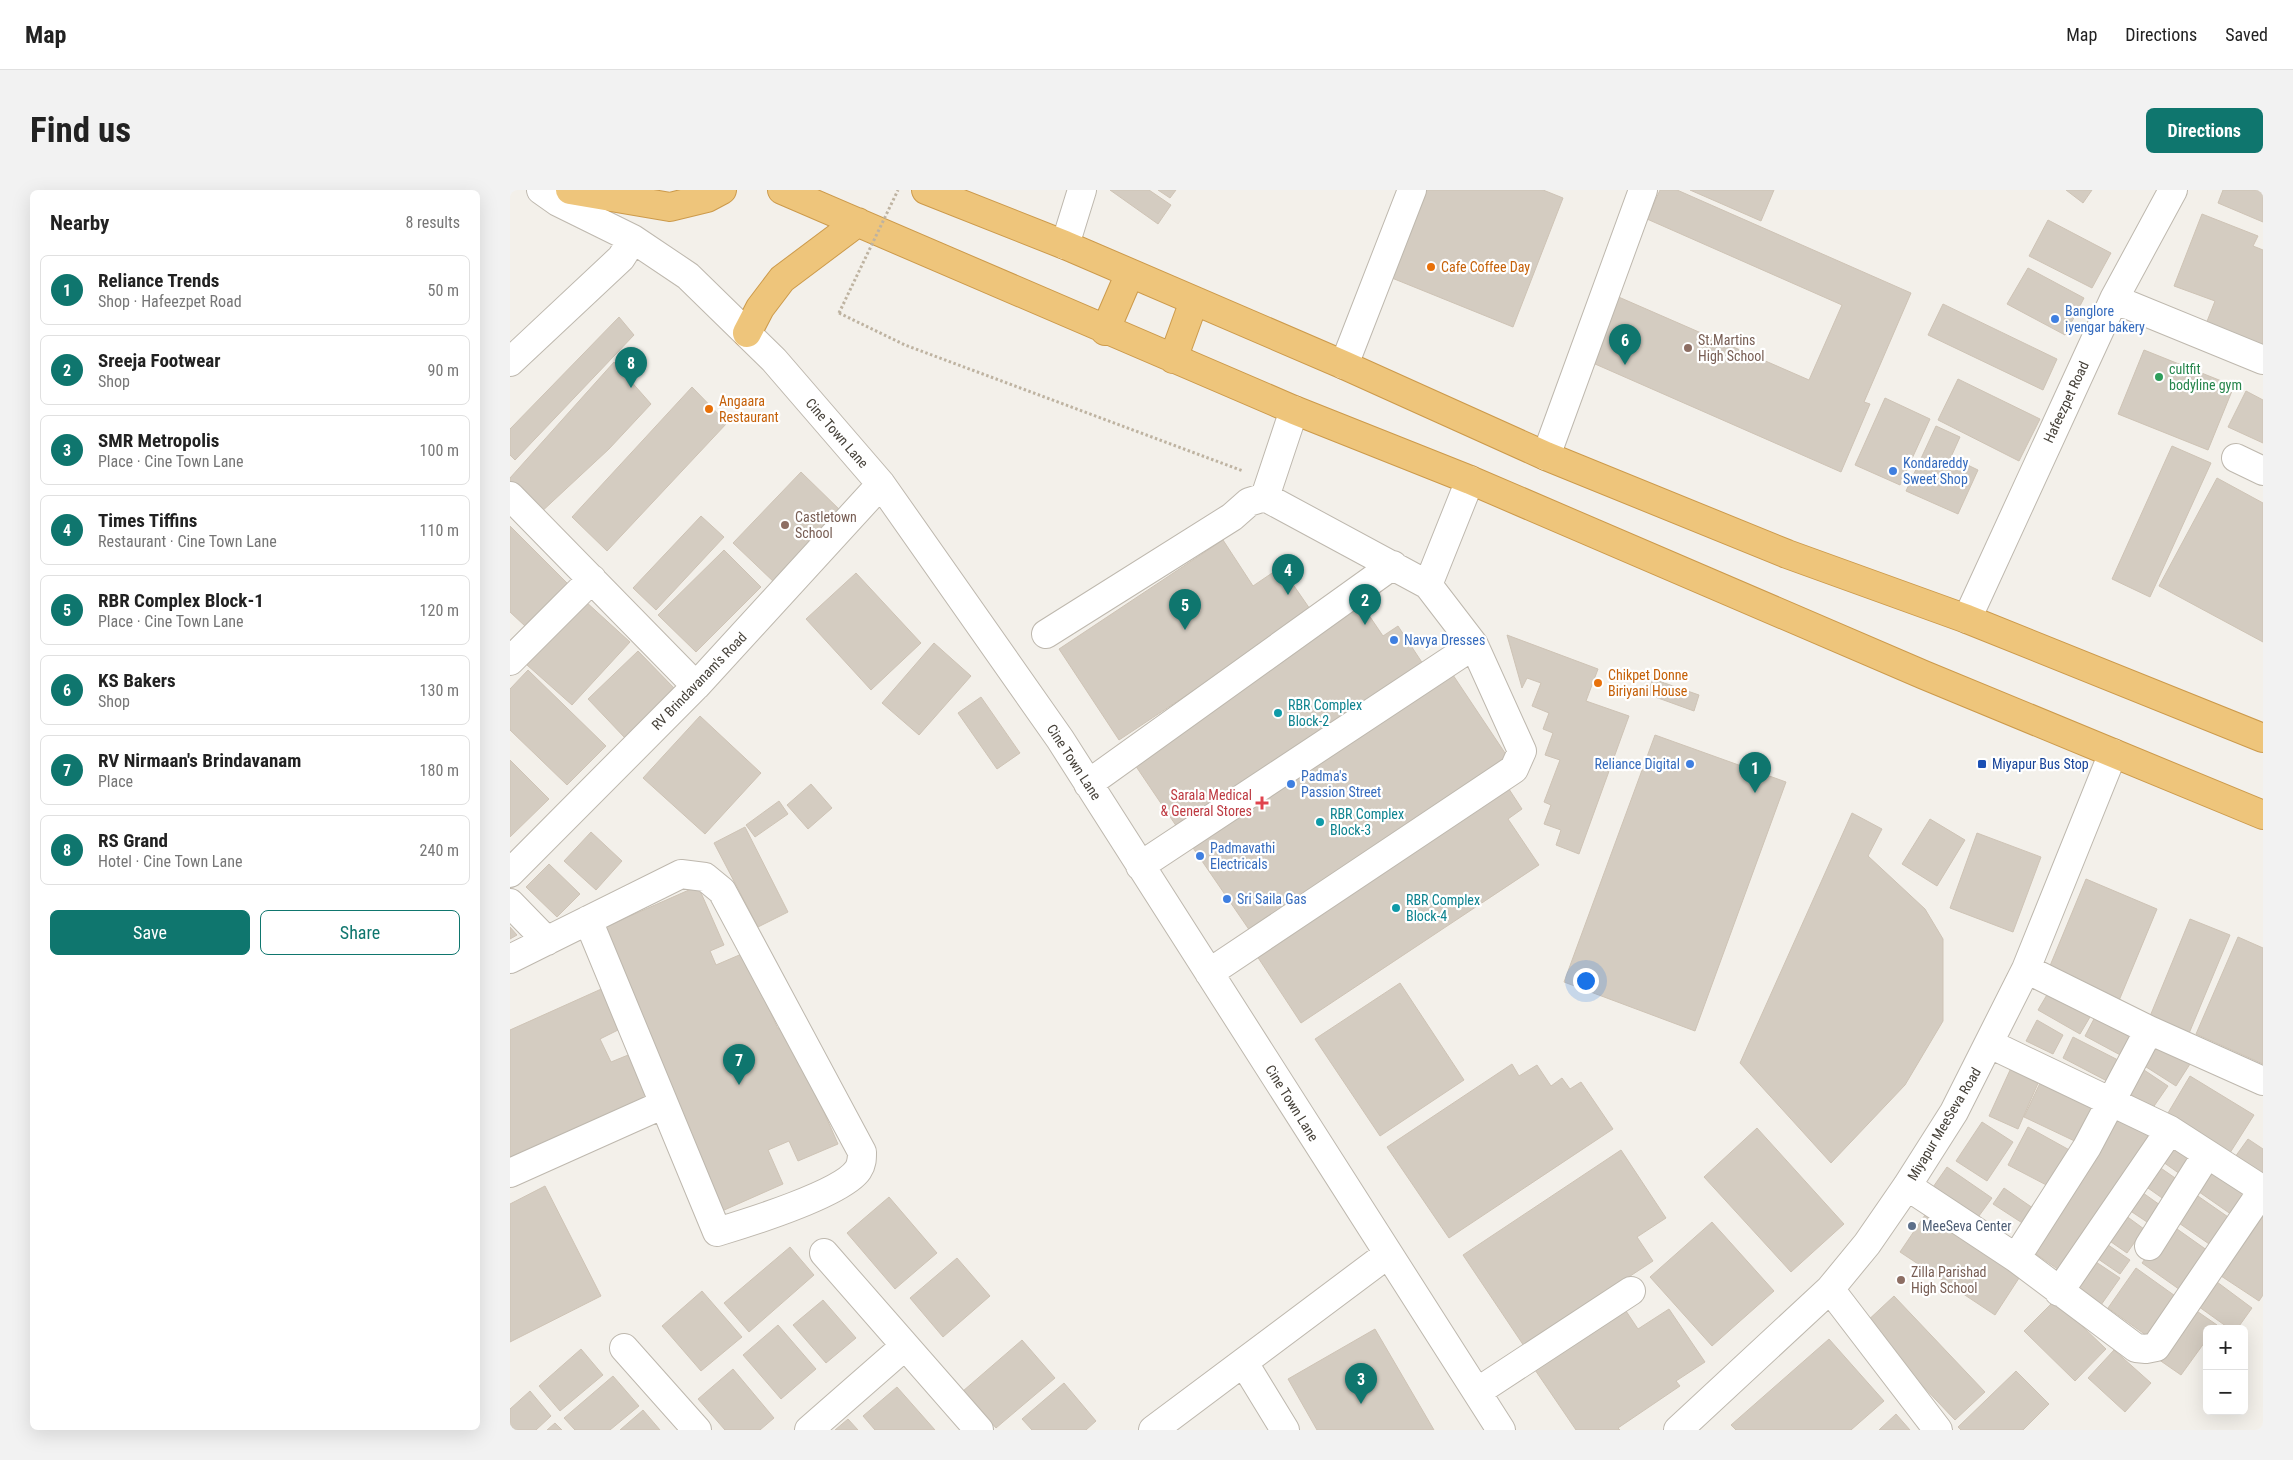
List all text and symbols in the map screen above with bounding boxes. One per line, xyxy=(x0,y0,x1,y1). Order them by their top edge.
text: Map xyxy=(25,21,66,49)
text: Map xyxy=(2066,24,2097,45)
text: Directions xyxy=(2125,24,2197,45)
text: Saved xyxy=(2225,24,2268,45)
button: Directions xyxy=(2146,108,2263,153)
text: Find us xyxy=(30,110,131,151)
text: Nearby xyxy=(50,211,109,235)
text: 8 results xyxy=(405,213,460,232)
place label: Cafe Coffee Day xyxy=(1441,259,1530,275)
marker: Cafe Coffee Day xyxy=(1425,261,1437,273)
text: Reliance Trends xyxy=(98,269,219,292)
text: 1 xyxy=(63,281,71,300)
text: 50 m xyxy=(427,281,459,300)
text: Shop · Hafeezpet Road xyxy=(98,292,242,311)
place label: Banglore iyengar bakery xyxy=(2065,303,2145,335)
marker: Banglore iyengar bakery xyxy=(2049,313,2061,325)
pin: 6 xyxy=(1609,324,1641,365)
place label: St.Martins High School xyxy=(1698,332,1765,364)
marker: St.Martins High School xyxy=(1682,342,1694,354)
pin: 8 xyxy=(615,347,647,388)
text: Sreeja Footwear xyxy=(98,349,221,372)
street label: Hafeezpet Road xyxy=(2040,359,2092,445)
text: 2 xyxy=(63,361,71,380)
text: 90 m xyxy=(427,361,459,380)
place label: cultfit bodyline gym xyxy=(2169,361,2242,393)
marker: cultfit bodyline gym xyxy=(2153,371,2165,383)
text: Shop xyxy=(98,372,130,391)
place label: Angaara Restaurant xyxy=(719,393,779,425)
street label: Cine Town Lane xyxy=(802,395,872,471)
marker: Angaara Restaurant xyxy=(703,403,715,415)
text: SMR Metropolis xyxy=(98,429,219,452)
text: 3 xyxy=(63,441,71,460)
text: 100 m xyxy=(420,441,459,460)
text: Place · Cine Town Lane xyxy=(98,452,244,471)
place label: Kondareddy Sweet Shop xyxy=(1903,455,1969,487)
marker: Kondareddy Sweet Shop xyxy=(1887,465,1899,477)
text: Times Tiffins xyxy=(98,509,197,532)
place label: Castletown School xyxy=(795,509,857,541)
marker: Castletown School xyxy=(779,519,791,531)
text: 4 xyxy=(63,521,71,540)
text: 110 m xyxy=(420,521,459,540)
text: Restaurant · Cine Town Lane xyxy=(98,532,277,551)
pin: 4 xyxy=(1272,554,1304,595)
pin: 2 xyxy=(1349,584,1381,625)
text: RBR Complex Block-1 xyxy=(98,589,264,612)
pin: 5 xyxy=(1169,589,1201,630)
text: 5 xyxy=(63,601,71,620)
text: 120 m xyxy=(420,601,459,620)
text: Place · Cine Town Lane xyxy=(98,612,244,631)
street label: RV Brindavanam's Road xyxy=(648,629,750,733)
place label: Navya Dresses xyxy=(1404,632,1485,648)
marker: Navya Dresses xyxy=(1388,634,1400,646)
place label: Chikpet Donne Biriyani House xyxy=(1608,667,1689,699)
text: KS Bakers xyxy=(98,669,176,692)
marker: Chikpet Donne Biriyani House xyxy=(1592,677,1604,689)
text: 6 xyxy=(63,681,71,700)
text: 130 m xyxy=(420,681,459,700)
text: Shop xyxy=(98,692,130,711)
place label: RBR Complex Block-2 xyxy=(1288,697,1362,729)
marker: RBR Complex Block-2 xyxy=(1272,707,1284,719)
street label: Cine Town Lane xyxy=(1044,721,1105,803)
text: RV Nirmaan's Brindavanam xyxy=(98,749,301,772)
pin: 1 xyxy=(1739,752,1771,793)
place label: Reliance Digital xyxy=(1594,756,1680,772)
place label: Miyapur Bus Stop xyxy=(1992,756,2089,772)
marker: Reliance Digital xyxy=(1684,758,1696,770)
marker: Miyapur Bus Stop xyxy=(1976,758,1988,770)
text: 7 xyxy=(63,761,71,780)
text: 180 m xyxy=(420,761,459,780)
place label: Padma's Passion Street xyxy=(1301,768,1381,800)
text: Place xyxy=(98,772,133,791)
marker: Padma's Passion Street xyxy=(1285,778,1297,790)
place label: Sarala Medical & General Stores xyxy=(1160,787,1252,819)
marker: Sarala Medical & General Stores xyxy=(1256,797,1268,809)
place label: RBR Complex Block-3 xyxy=(1330,806,1404,838)
marker: RBR Complex Block-3 xyxy=(1314,816,1326,828)
text: RS Grand xyxy=(98,829,168,852)
place label: Padmavathi Electricals xyxy=(1210,840,1275,872)
text: 8 xyxy=(63,841,71,860)
text: 240 m xyxy=(420,841,459,860)
marker: Padmavathi Electricals xyxy=(1194,850,1206,862)
text: Hotel · Cine Town Lane xyxy=(98,852,242,871)
place label: Sri Saila Gas xyxy=(1237,891,1307,907)
place label: RBR Complex Block-4 xyxy=(1406,892,1480,924)
marker: Sri Saila Gas xyxy=(1221,893,1233,905)
marker: RBR Complex Block-4 xyxy=(1390,902,1402,914)
button: Save xyxy=(50,910,250,955)
button: Share xyxy=(260,910,460,955)
your location xyxy=(1573,968,1599,994)
pin: 7 xyxy=(723,1044,755,1085)
street label: Cine Town Lane xyxy=(1262,1062,1322,1144)
street label: Miyapur MeeSeva Road xyxy=(1904,1065,1984,1183)
place label: MeeSeva Center xyxy=(1922,1218,2012,1234)
marker: MeeSeva Center xyxy=(1906,1220,1918,1232)
place label: Zilla Parishad High School xyxy=(1911,1264,1987,1296)
marker: Zilla Parishad High School xyxy=(1895,1274,1907,1286)
map controls xyxy=(2203,1325,2248,1415)
button: + xyxy=(2203,1325,2248,1370)
pin: 3 xyxy=(1345,1363,1377,1404)
button: − xyxy=(2203,1370,2248,1415)

